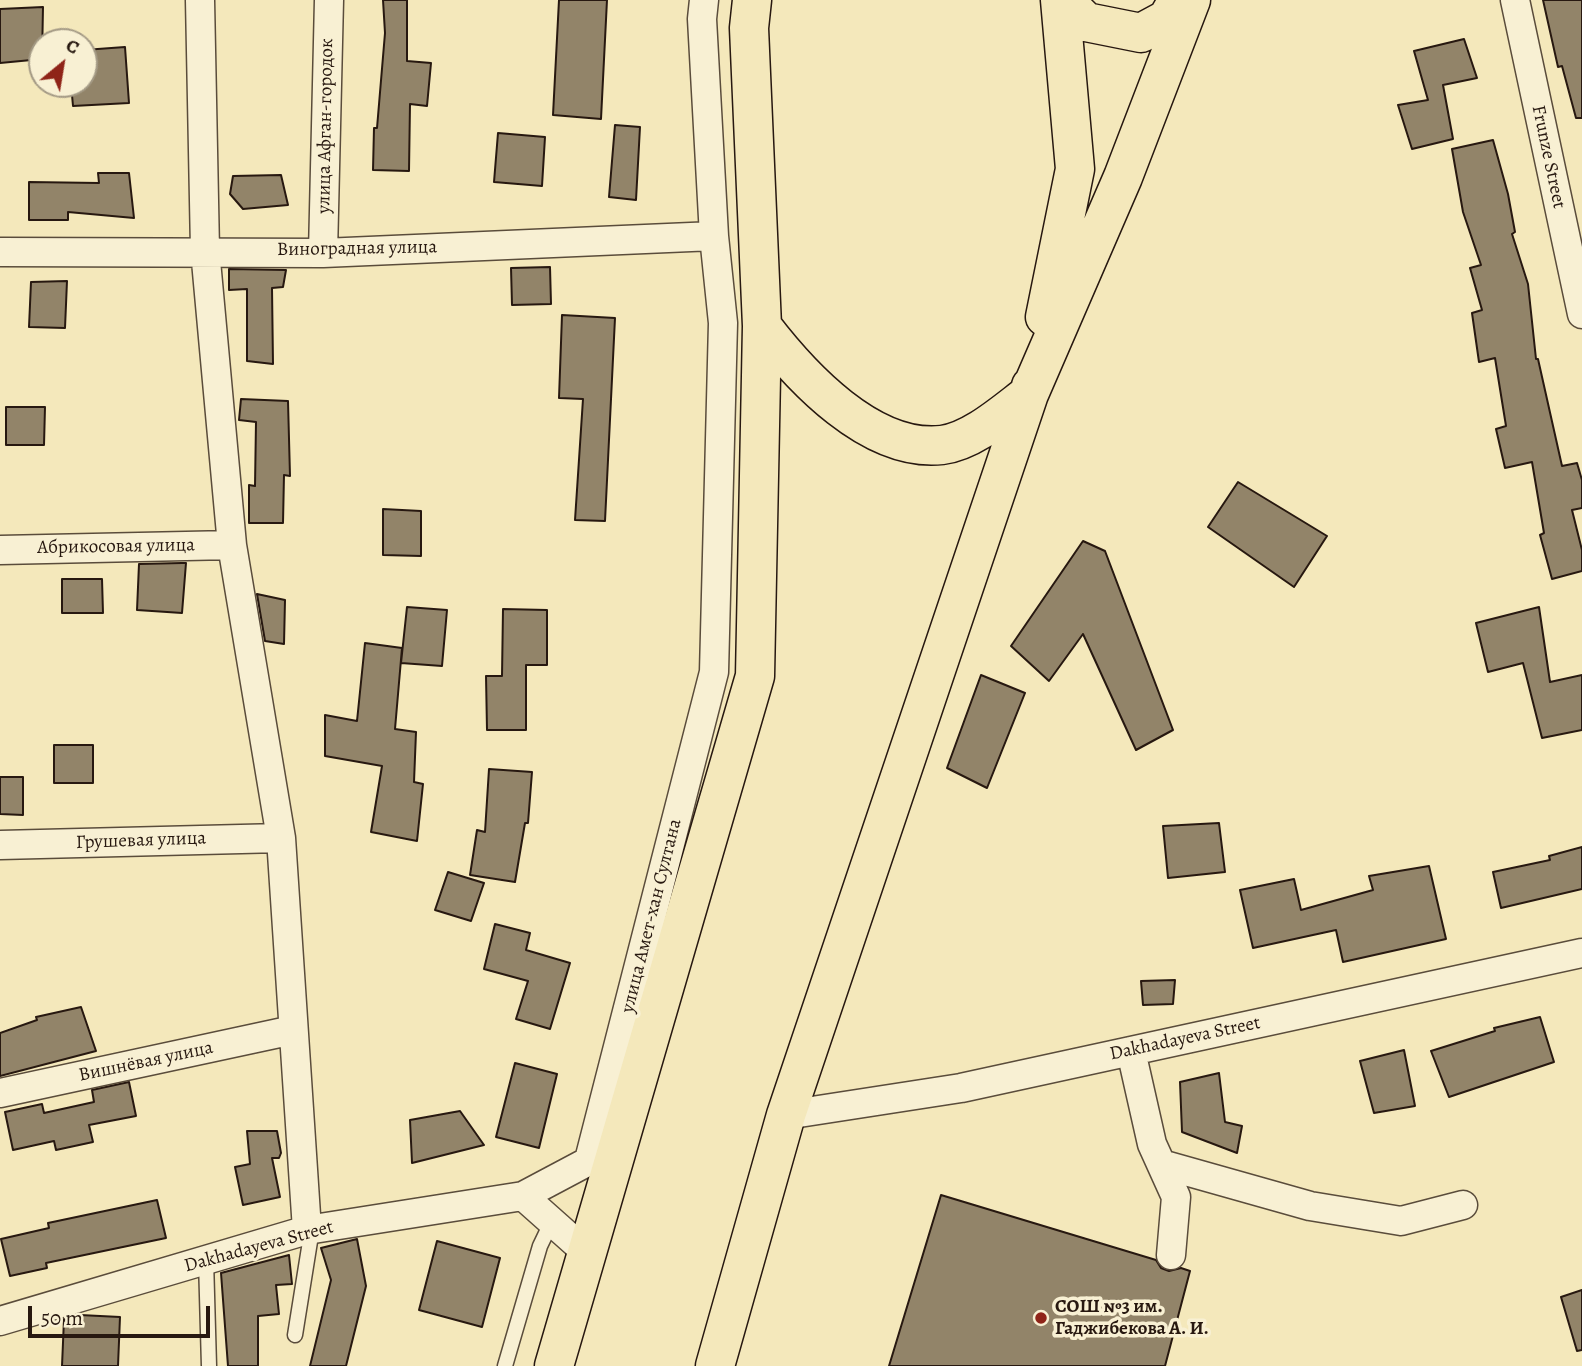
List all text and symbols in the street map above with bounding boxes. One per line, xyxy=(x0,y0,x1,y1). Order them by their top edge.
north arrow xyxy=(28,28,98,98)
text: С xyxy=(61,32,84,61)
street label: улица Афган-городок xyxy=(313,38,339,214)
street label: Frunze Street xyxy=(1526,103,1570,211)
street label: Виноградная улица xyxy=(277,236,437,262)
street label: Абрикосовая улица xyxy=(37,534,195,560)
street label: улица Амет-хан Султана xyxy=(617,817,687,1015)
street label: Грушевая улица xyxy=(75,827,207,855)
street label: Dakhadayeva Street xyxy=(1108,1012,1262,1066)
street label: Вишнёвая улица xyxy=(77,1037,215,1087)
street label: Dakhadayeva Street xyxy=(182,1216,336,1278)
scale bar xyxy=(32,1292,214,1336)
place label: СОШ №3 им. Гаджибекова А. И. xyxy=(1055,1296,1209,1340)
text: 50 m xyxy=(41,1304,83,1332)
marker: СОШ №3 им. Гаджибекова А. И. xyxy=(1033,1310,1049,1326)

